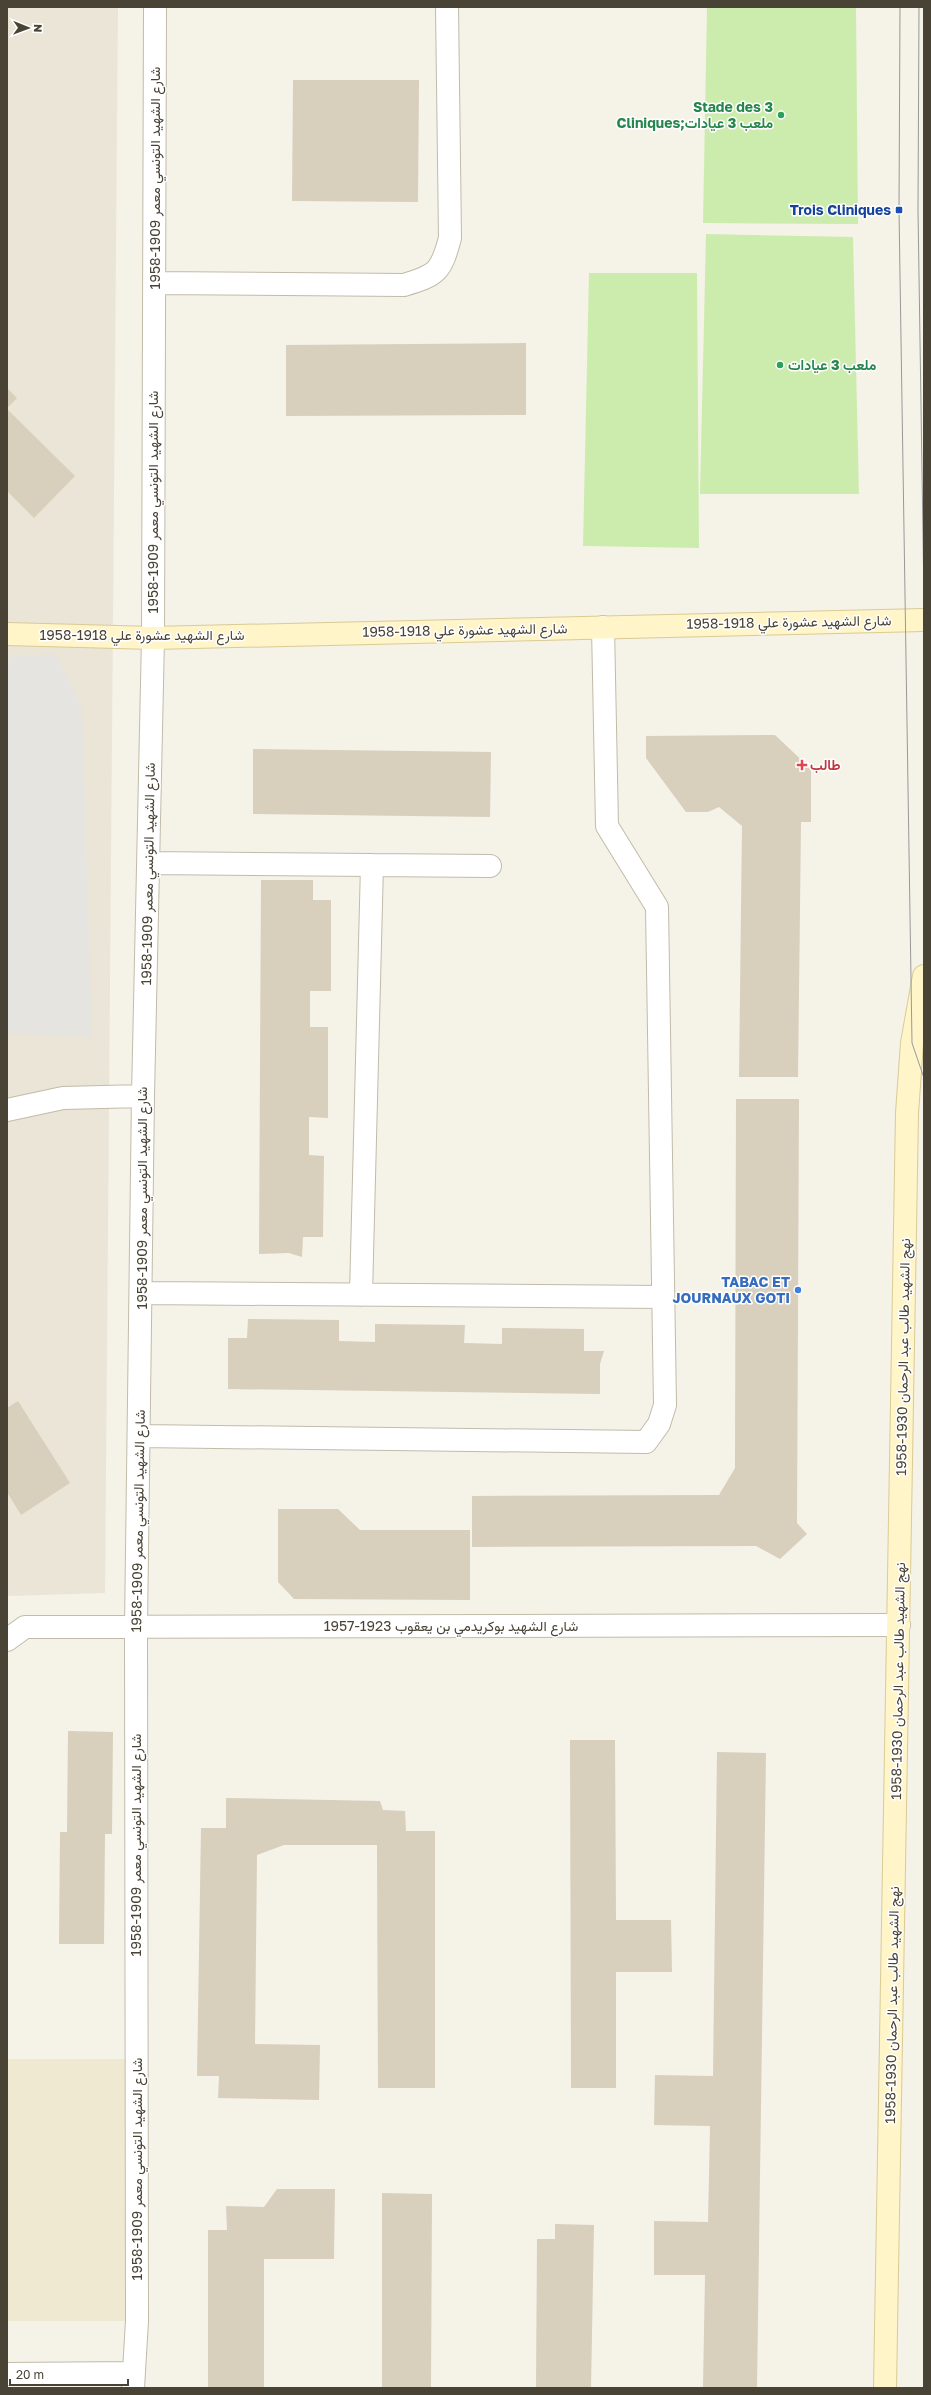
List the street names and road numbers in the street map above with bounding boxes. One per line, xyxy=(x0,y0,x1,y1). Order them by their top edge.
street label: شارع الشهيد التونسي معمر 1909-1958 xyxy=(146,67,167,289)
street label: شارع الشهيد التونسي معمر 1909-1958 xyxy=(144,391,165,613)
street label: شارع الشهيد عشورة علي 1918-1958 xyxy=(686,611,892,636)
street label: شارع الشهيد عشورة علي 1918-1958 xyxy=(362,619,568,644)
street label: شارع الشهيد عشورة علي 1918-1958 xyxy=(40,626,245,647)
street label: شارع الشهيد التونسي معمر 1909-1958 xyxy=(137,762,162,986)
street label: شارع الشهيد التونسي معمر 1909-1958 xyxy=(133,1087,154,1309)
street label: نهج الشهيد طالب عبد الرحمان 1930-1958 xyxy=(892,1238,916,1476)
street label: شارع الشهيد التونسي معمر 1909-1958 xyxy=(127,1409,152,1633)
street label: نهج الشهيد طالب عبد الرحمان 1930-1958 xyxy=(887,1562,911,1800)
street label: شارع الشهيد بوكريدمي بن يعقوب 1923-1957 xyxy=(324,1617,578,1638)
street label: شارع الشهيد التونسي معمر 1909-1958 xyxy=(127,1734,148,1956)
street label: نهج الشهيد طالب عبد الرحمان 1930-1958 xyxy=(881,1886,905,2124)
street label: شارع الشهيد التونسي معمر 1909-1958 xyxy=(128,2058,149,2280)

